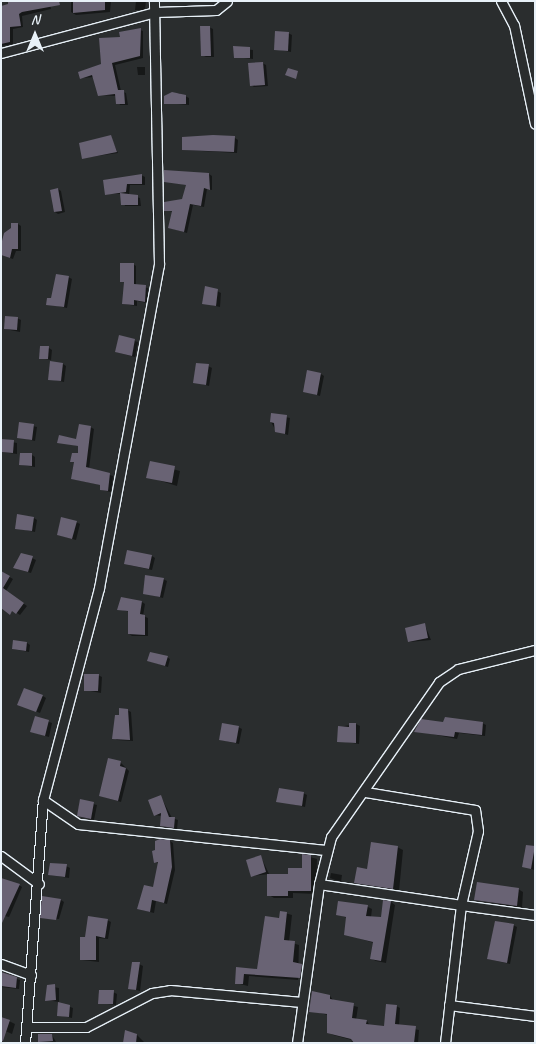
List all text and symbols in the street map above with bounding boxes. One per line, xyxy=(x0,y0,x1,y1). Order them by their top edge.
north arrow xyxy=(10,10,60,60)
text: N xyxy=(31,11,39,28)

